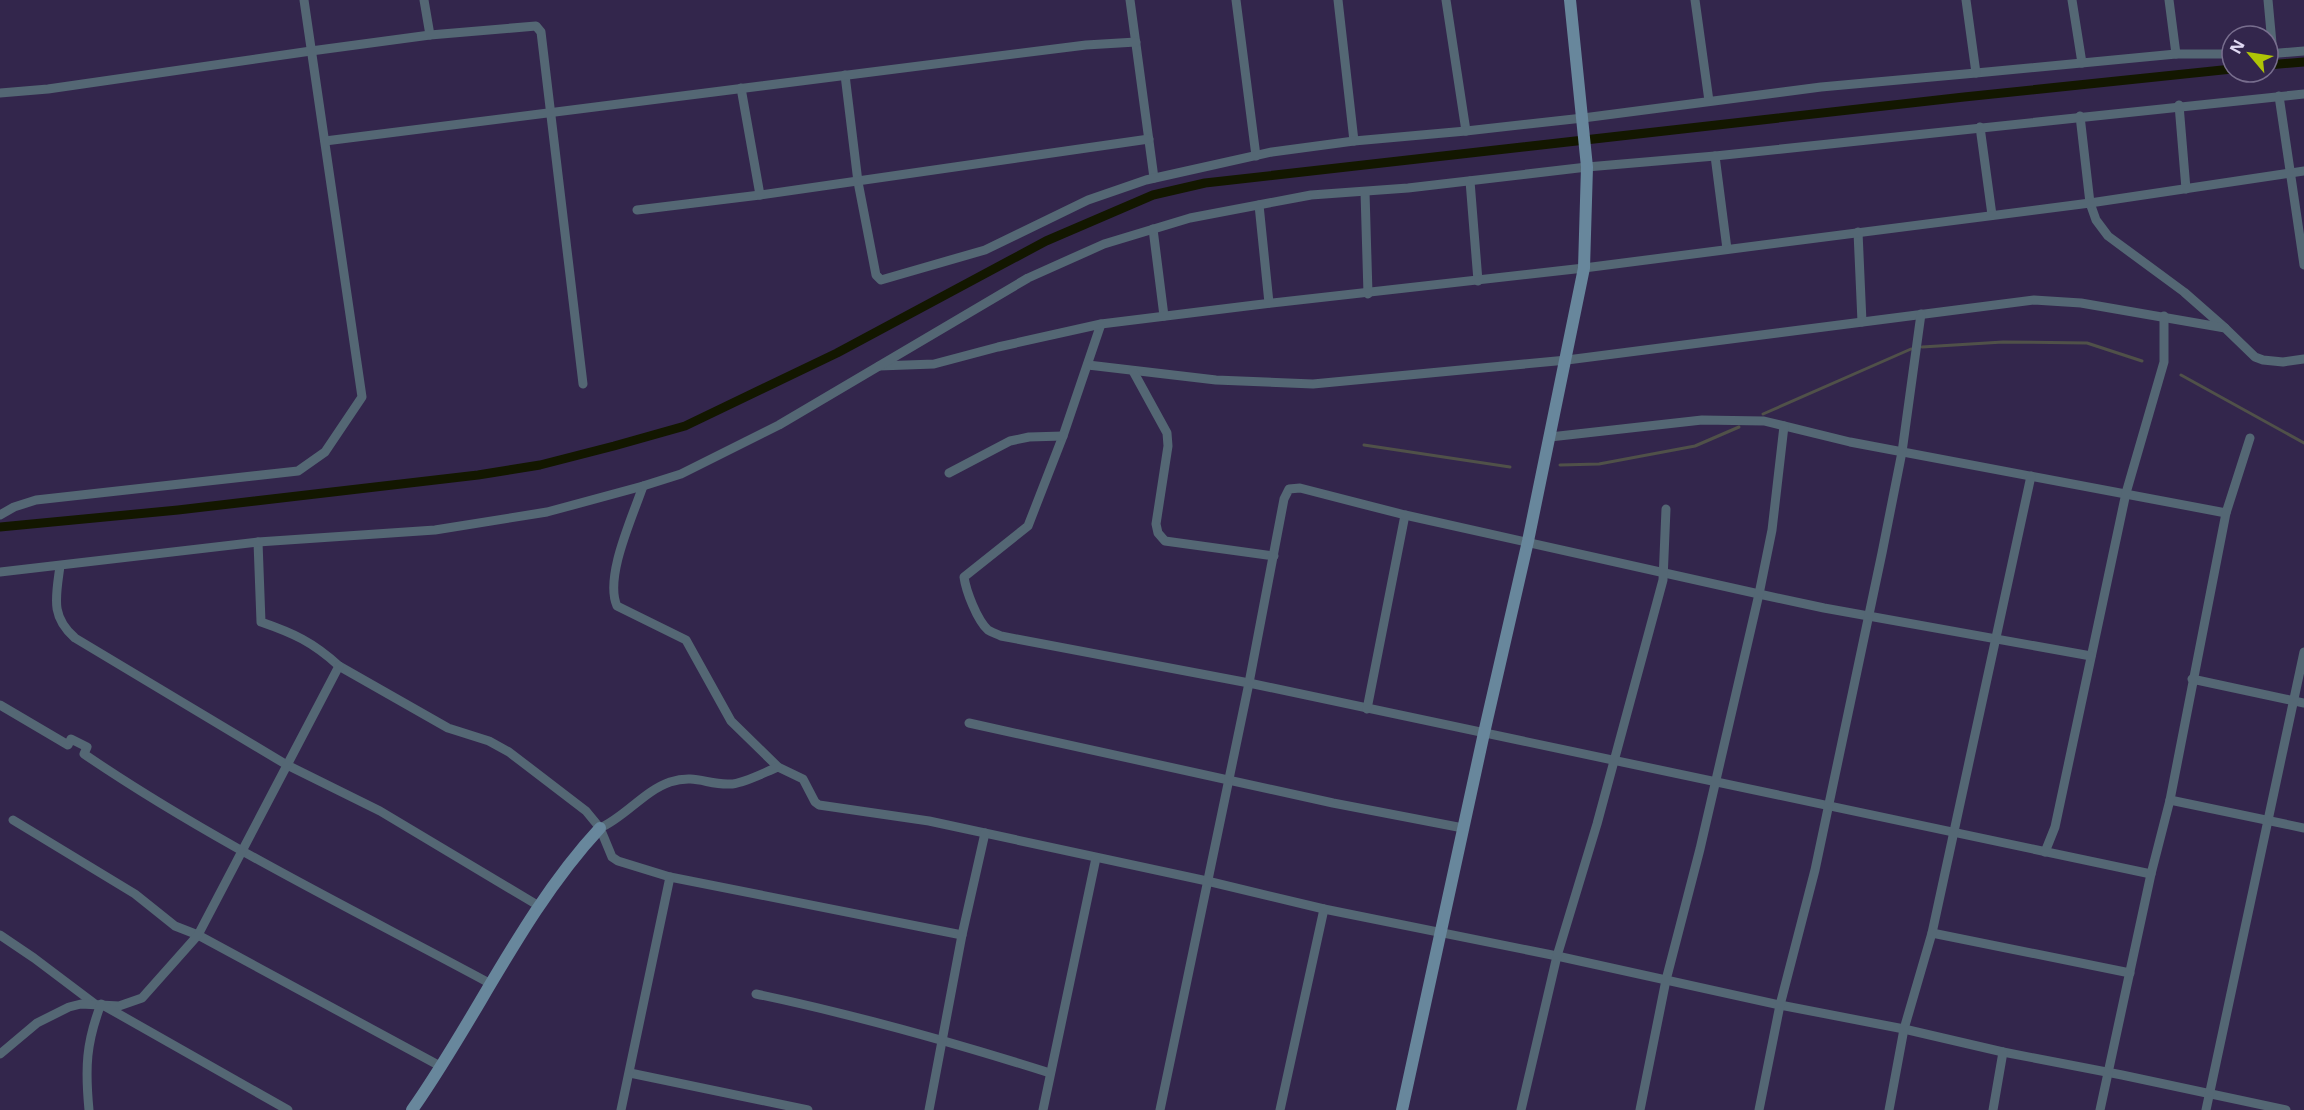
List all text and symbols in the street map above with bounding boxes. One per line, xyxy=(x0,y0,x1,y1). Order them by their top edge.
north arrow xyxy=(2220,24,2280,84)
text: N xyxy=(2224,36,2250,58)

